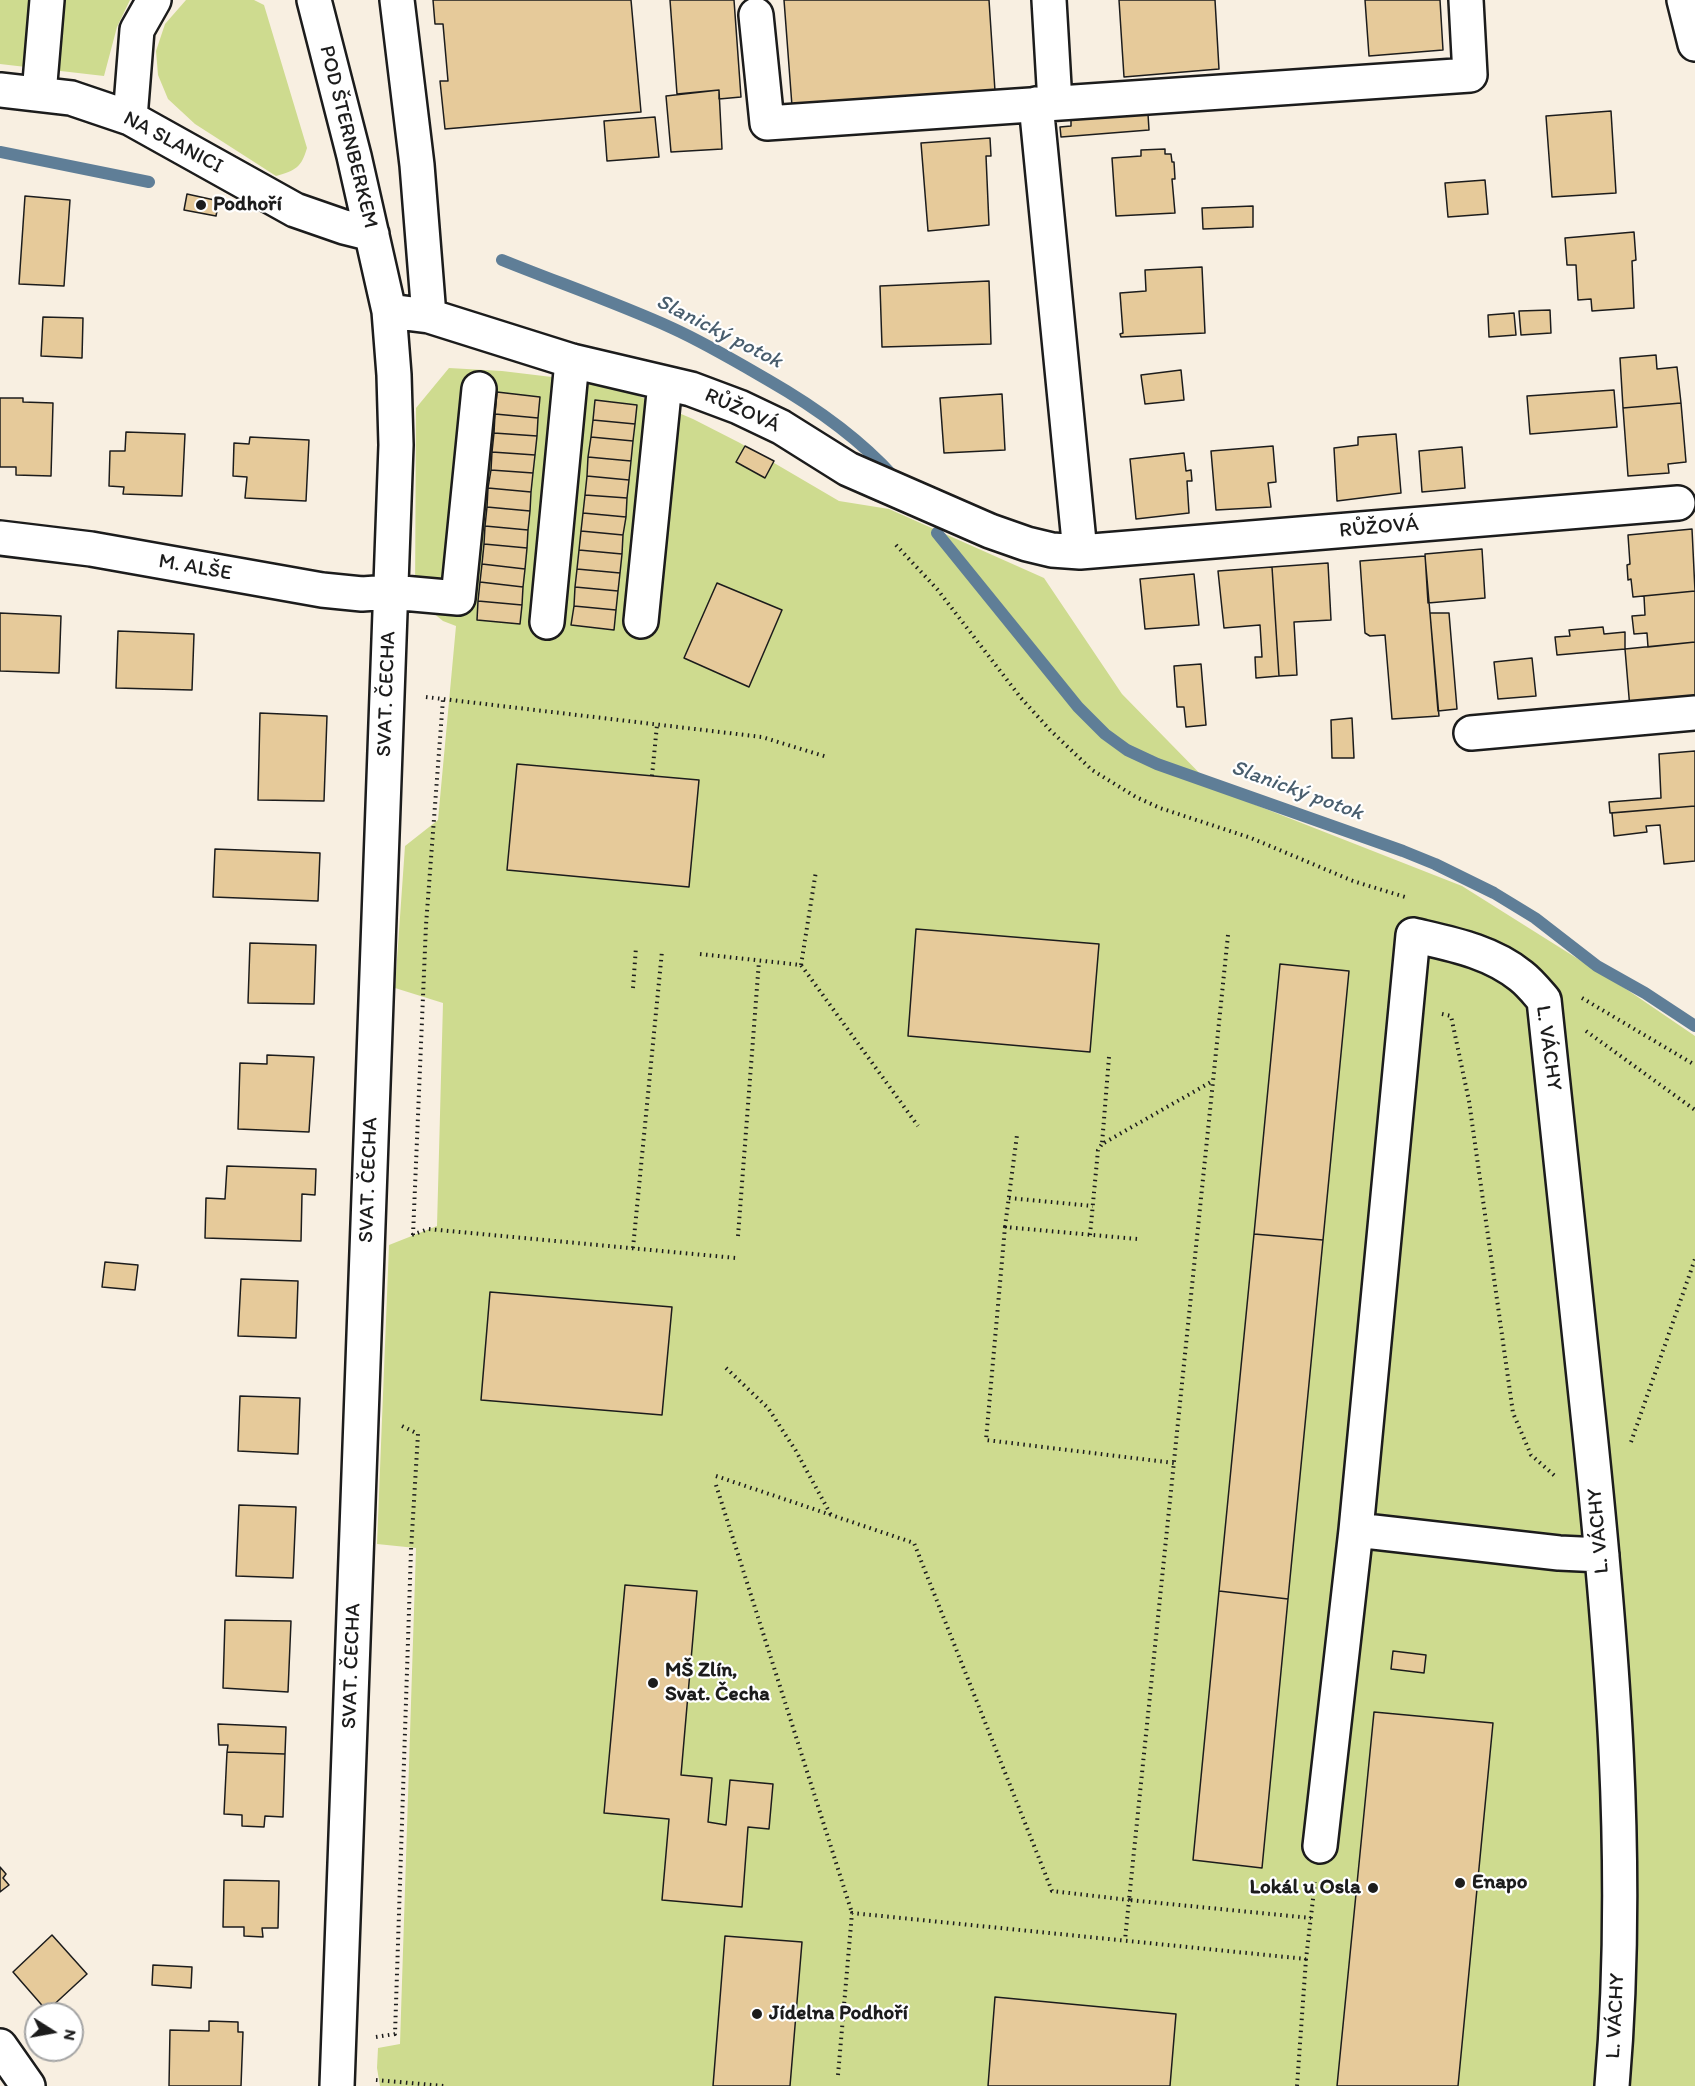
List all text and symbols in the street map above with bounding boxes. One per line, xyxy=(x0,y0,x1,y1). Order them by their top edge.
street label: POD ŠTERNBERKEM xyxy=(313,43,383,231)
street label: NA SLANICI xyxy=(119,106,227,180)
place label: Podhoří xyxy=(213,192,282,218)
marker: Podhoří xyxy=(194,198,208,212)
water label: Slanický potok xyxy=(652,289,786,375)
street label: RŮŽOVÁ xyxy=(701,383,783,439)
street label: RŮŽOVÁ xyxy=(1338,512,1420,544)
street label: M. ALŠE xyxy=(156,549,234,587)
street label: SVAT. ČECHA xyxy=(372,631,402,757)
water label: Slanický potok xyxy=(1228,755,1366,827)
street label: L. VÁCHY xyxy=(1530,1004,1566,1092)
street label: SVAT. ČECHA xyxy=(354,1117,384,1243)
street label: L. VÁCHY xyxy=(1583,1487,1615,1575)
street label: SVAT. ČECHA xyxy=(337,1603,367,1729)
place label: MŠ Zlín, Svat. Čecha xyxy=(665,1658,770,1708)
marker: MŠ Zlín, Svat. Čecha xyxy=(646,1676,660,1690)
place label: Enapo xyxy=(1472,1870,1527,1896)
place label: Lokál u Osla xyxy=(1249,1875,1361,1901)
marker: Enapo xyxy=(1453,1876,1467,1890)
marker: Lokál u Osla xyxy=(1366,1881,1380,1895)
street label: L. VÁCHY xyxy=(1601,1973,1631,2059)
place label: Jídelna Podhoří xyxy=(769,2001,908,2027)
north arrow xyxy=(24,2002,84,2062)
marker: Jídelna Podhoří xyxy=(750,2007,764,2021)
text: N xyxy=(60,2028,81,2042)

